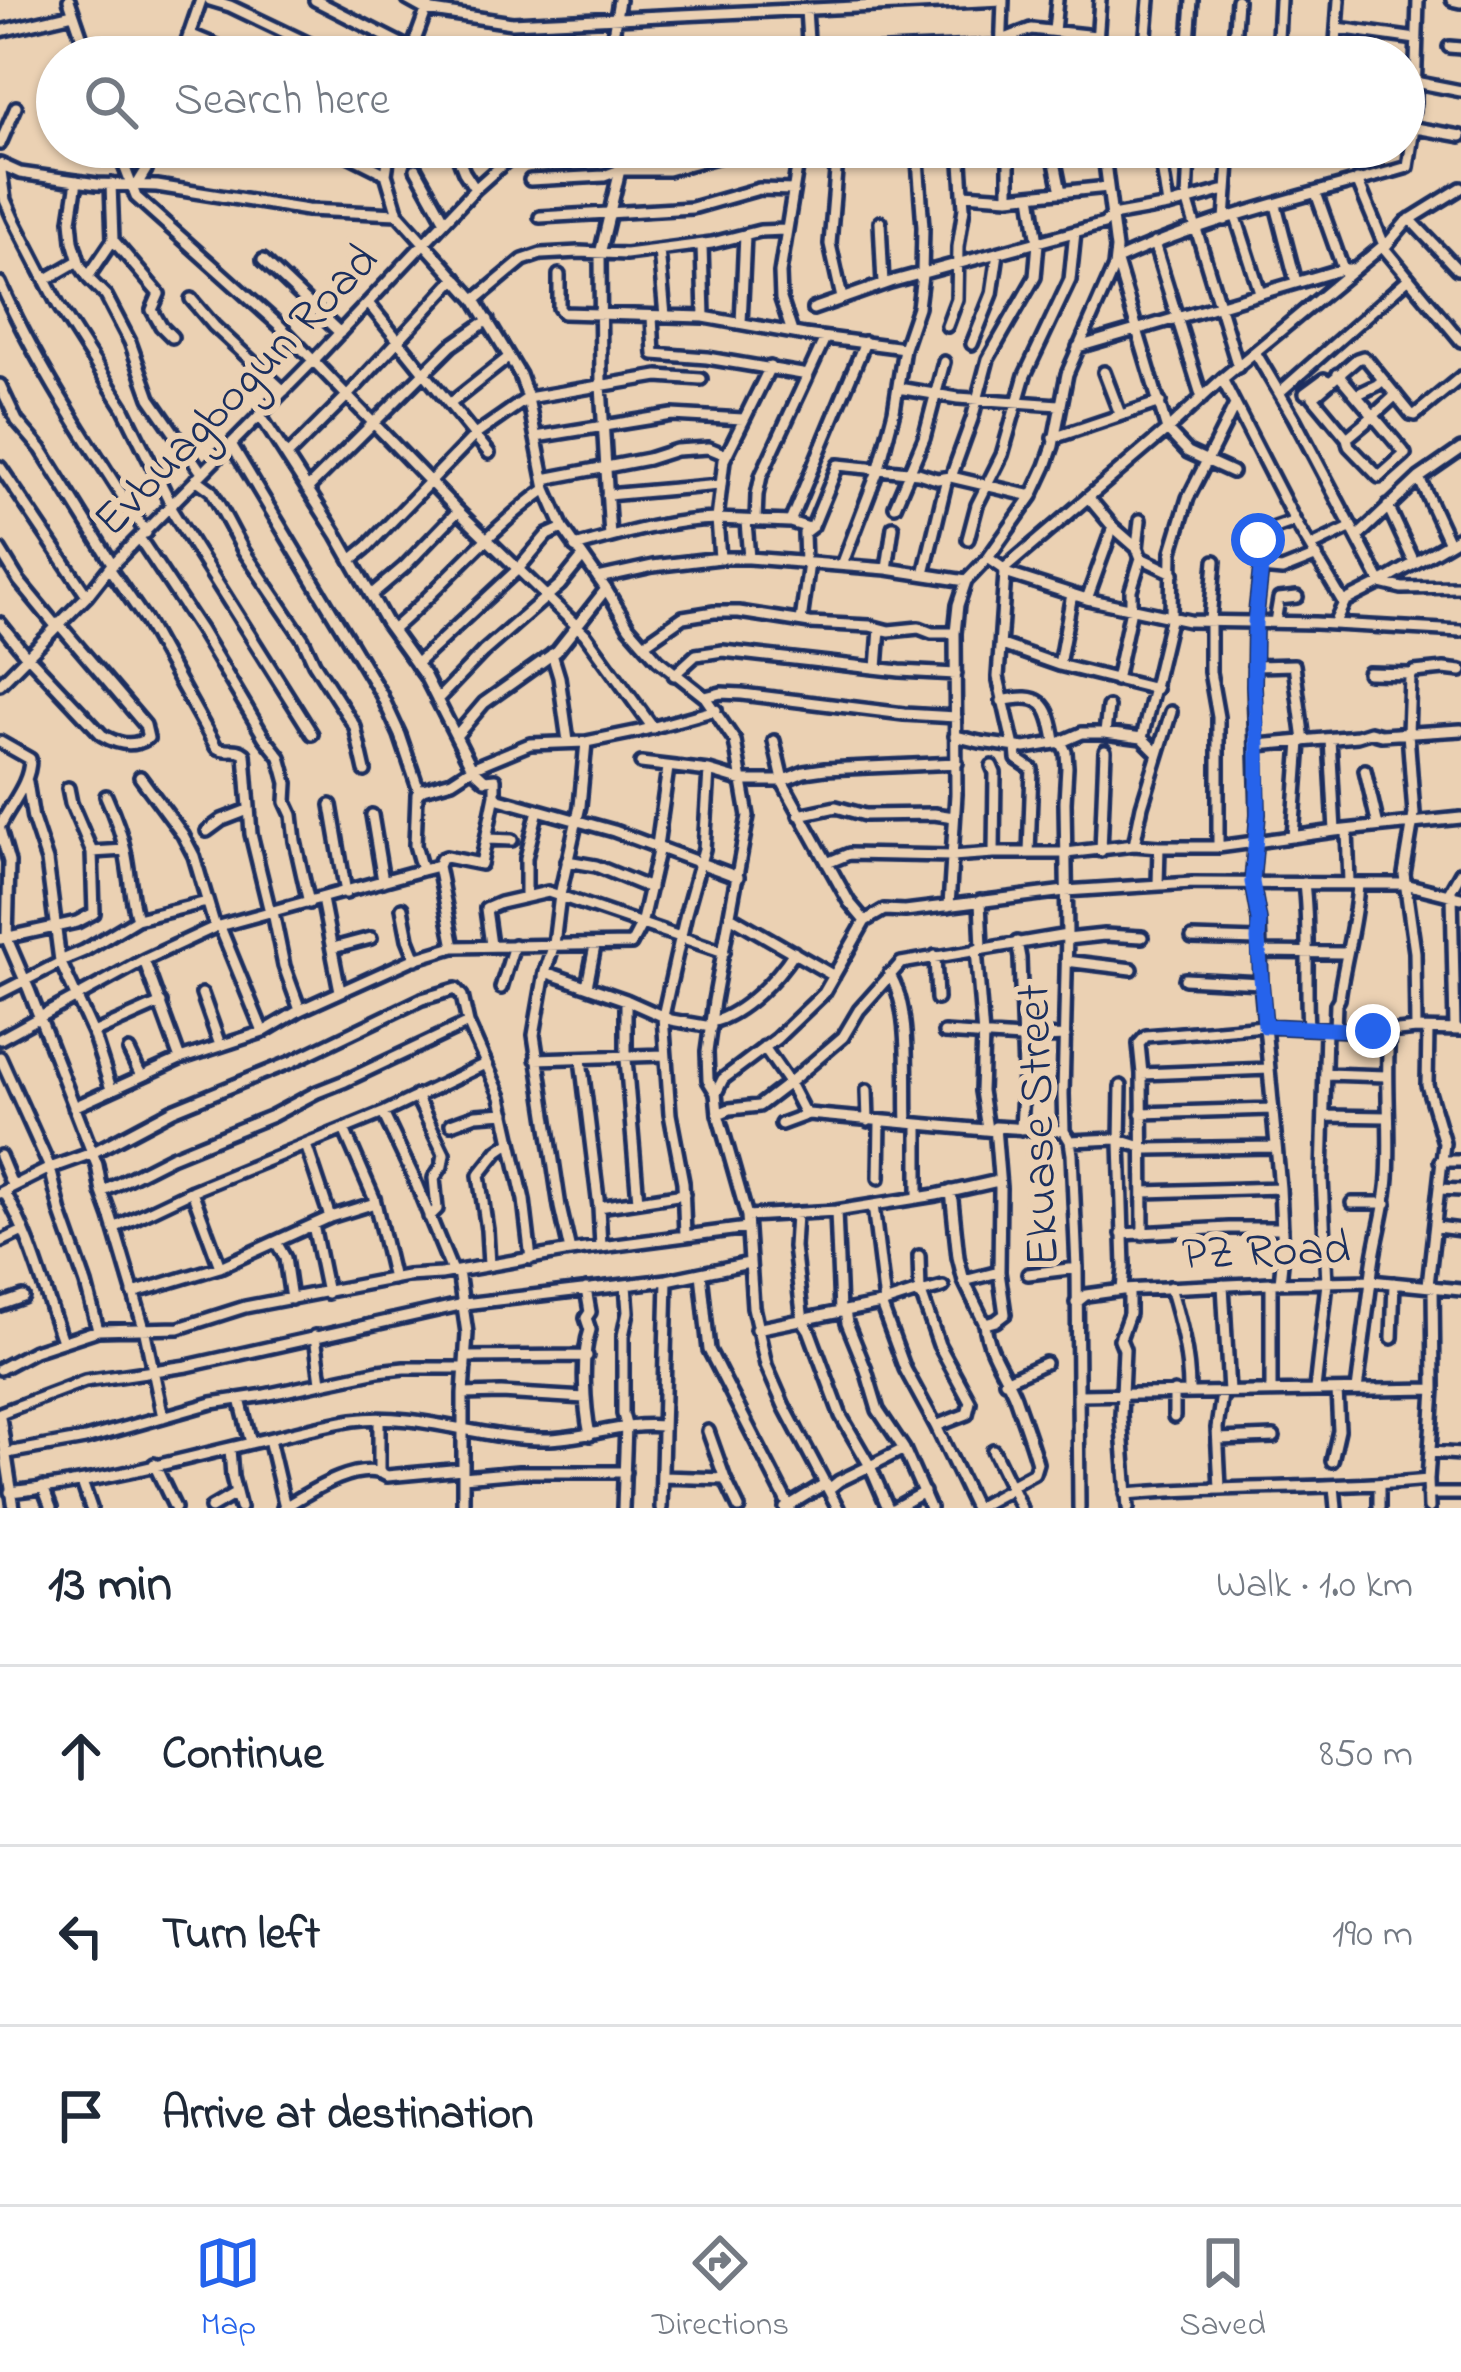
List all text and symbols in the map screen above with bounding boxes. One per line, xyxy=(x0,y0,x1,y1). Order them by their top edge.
search box xyxy=(36,36,1425,168)
icon: search xyxy=(78,69,144,135)
text: Search here xyxy=(174,69,390,135)
street label: Evbuagbogun Road xyxy=(79,229,397,555)
route start xyxy=(1231,513,1285,567)
street label: Ekuase Street xyxy=(1000,983,1080,1267)
route end xyxy=(1346,1004,1400,1058)
street label: PZ Road xyxy=(1181,1215,1352,1291)
text: 13 min xyxy=(48,1549,172,1624)
text: Walk · 1.0 km xyxy=(1216,1558,1413,1615)
icon: ahead xyxy=(48,1723,114,1789)
text: Continue xyxy=(162,1723,323,1789)
text: 850 m xyxy=(1319,1727,1413,1784)
icon: left xyxy=(48,1903,114,1969)
text: Turn left xyxy=(162,1903,320,1969)
text: 190 m xyxy=(1332,1907,1413,1964)
icon: arrive xyxy=(48,2083,114,2149)
text: Arrive at destination xyxy=(162,2083,533,2149)
tab: Map xyxy=(195,2230,261,2350)
tab: Directions xyxy=(652,2230,789,2350)
tab: Saved xyxy=(1180,2230,1266,2350)

